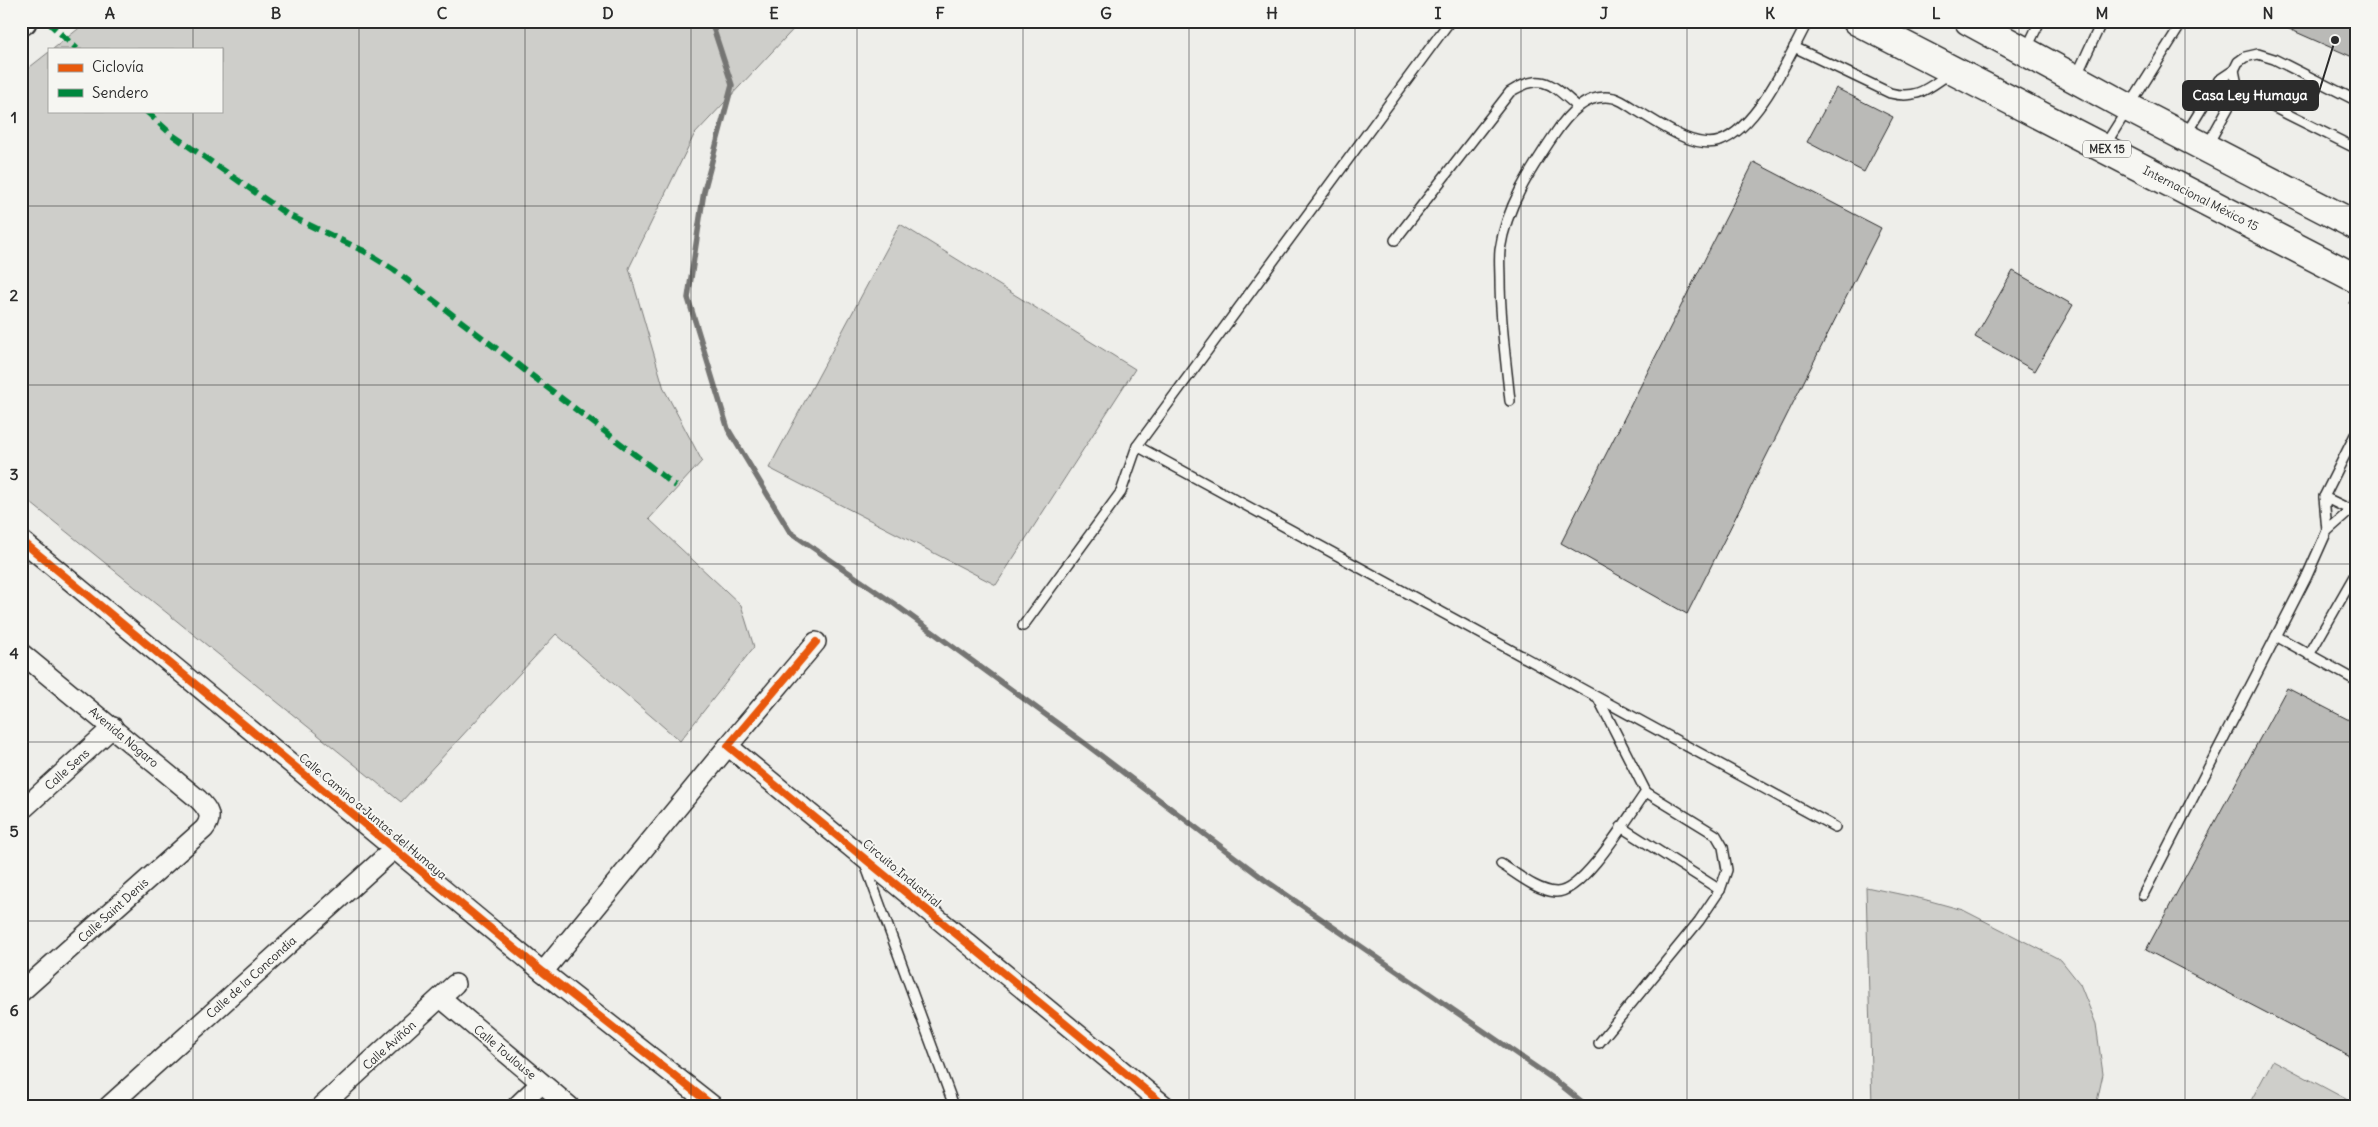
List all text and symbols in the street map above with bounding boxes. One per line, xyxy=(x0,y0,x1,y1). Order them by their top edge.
text: A xyxy=(105,3,115,23)
text: B xyxy=(271,3,282,23)
text: C xyxy=(437,3,448,23)
text: D xyxy=(602,3,614,23)
text: E xyxy=(769,3,779,23)
text: F xyxy=(935,3,945,23)
text: G xyxy=(1100,3,1112,23)
text: H xyxy=(1266,3,1278,23)
text: I xyxy=(1435,3,1442,23)
text: J xyxy=(1600,3,1609,23)
text: K xyxy=(1765,3,1775,23)
text: L xyxy=(1932,3,1941,23)
text: M xyxy=(2096,3,2109,23)
text: N xyxy=(2262,3,2274,23)
legend xyxy=(48,48,222,112)
text: Ciclovía xyxy=(92,57,144,76)
callout: Casa Ley Humaya xyxy=(2183,81,2318,110)
text: Sendero xyxy=(92,83,148,102)
text: Casa Ley Humaya xyxy=(2192,86,2308,104)
text: 1 xyxy=(11,107,17,127)
road number: MEX 15 xyxy=(2083,140,2131,158)
street label: Internacional México 15 xyxy=(2141,162,2261,234)
text: 2 xyxy=(10,285,19,305)
text: 3 xyxy=(9,464,19,484)
text: 4 xyxy=(9,643,19,663)
street label: Avenida Nogaro xyxy=(86,704,162,771)
street label: Calle Sens xyxy=(42,745,92,793)
street label: Calle Camino a Juntas del Humaya xyxy=(296,750,450,882)
text: 5 xyxy=(9,821,19,841)
street label: Circuito Industrial xyxy=(860,836,944,910)
street label: Calle Saint Denis xyxy=(75,875,151,945)
street label: Calle de la Concondia xyxy=(203,933,299,1021)
text: 6 xyxy=(9,1000,19,1020)
street label: Calle Aviñón xyxy=(359,1017,419,1073)
street label: Calle Toulouse xyxy=(471,1022,539,1082)

